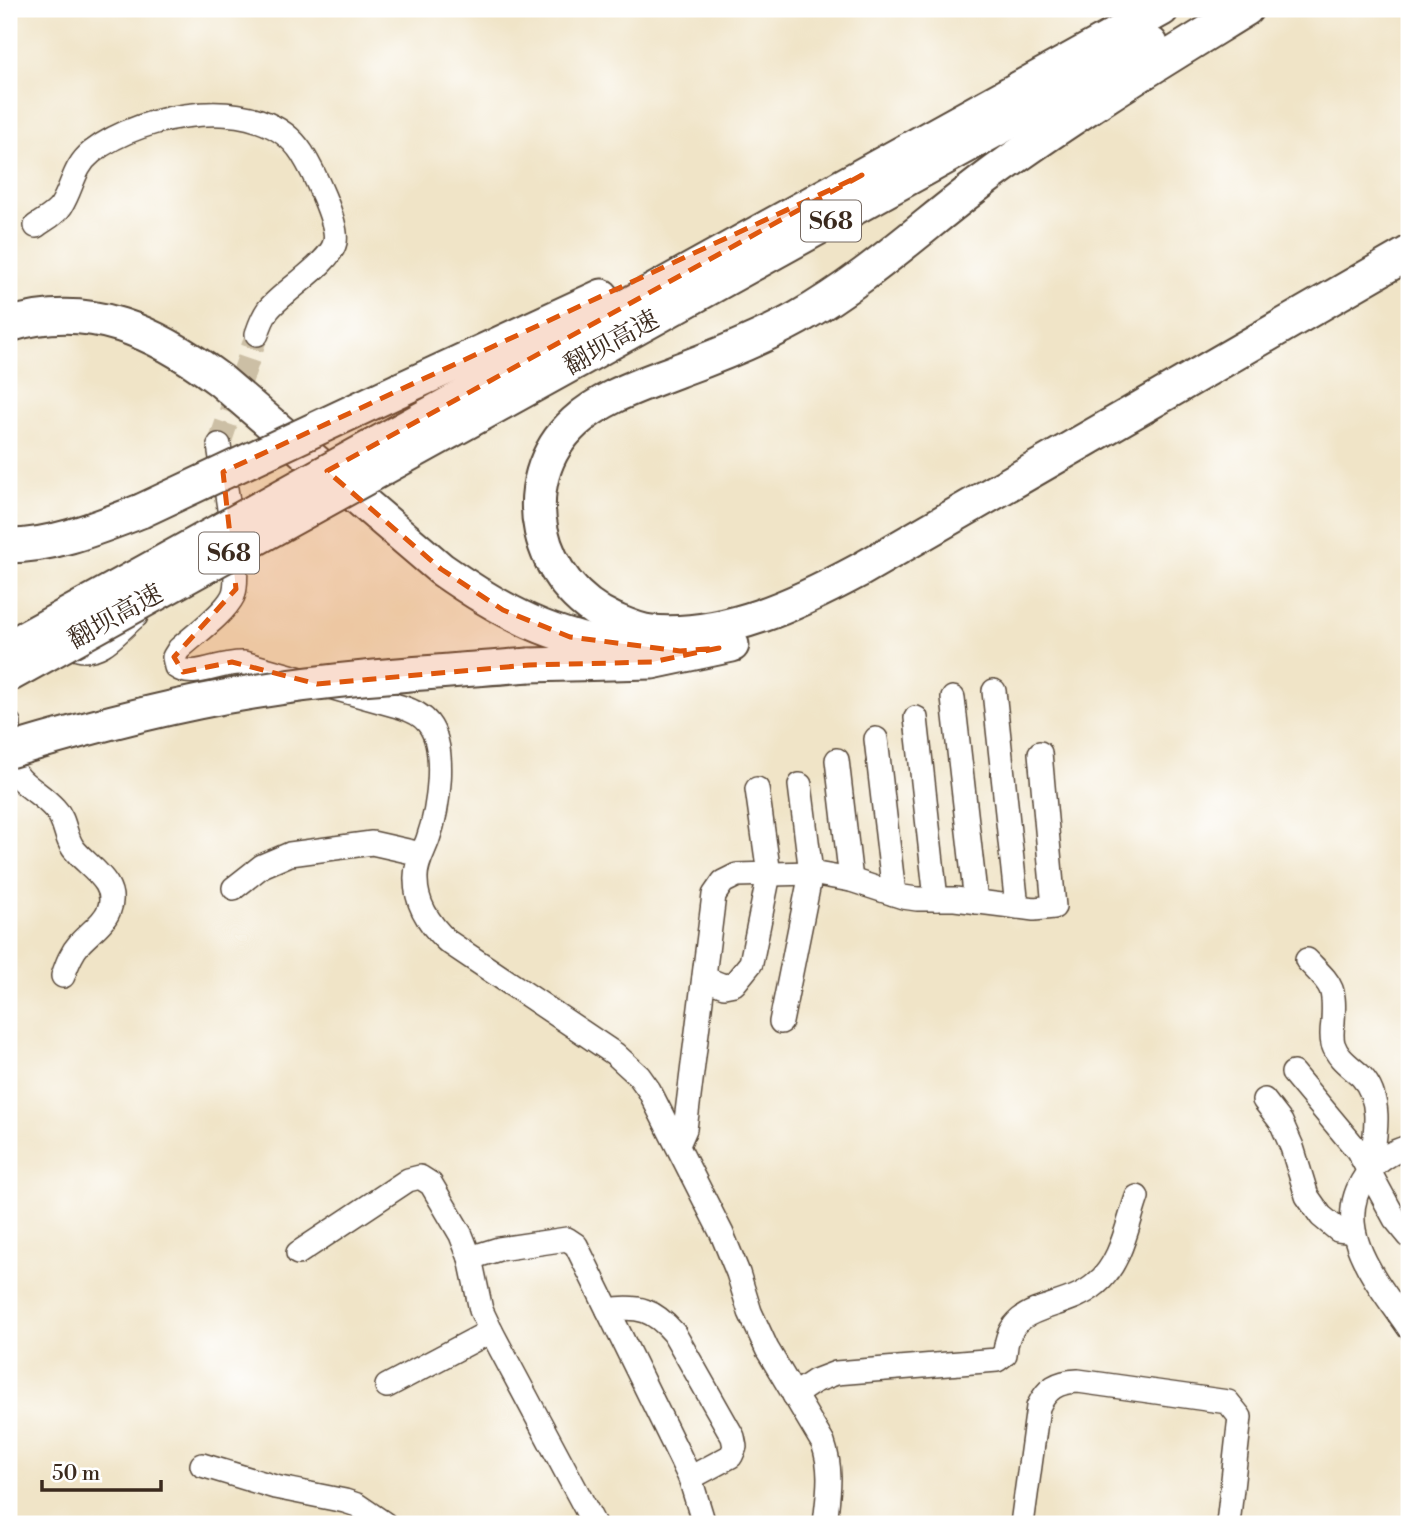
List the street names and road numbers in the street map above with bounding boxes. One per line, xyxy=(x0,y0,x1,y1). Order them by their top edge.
road number: S68 xyxy=(801,201,861,242)
street label: 翻坝高速 xyxy=(558,304,665,382)
road number: S68 xyxy=(199,532,259,574)
street label: 翻坝高速 xyxy=(62,578,169,656)

